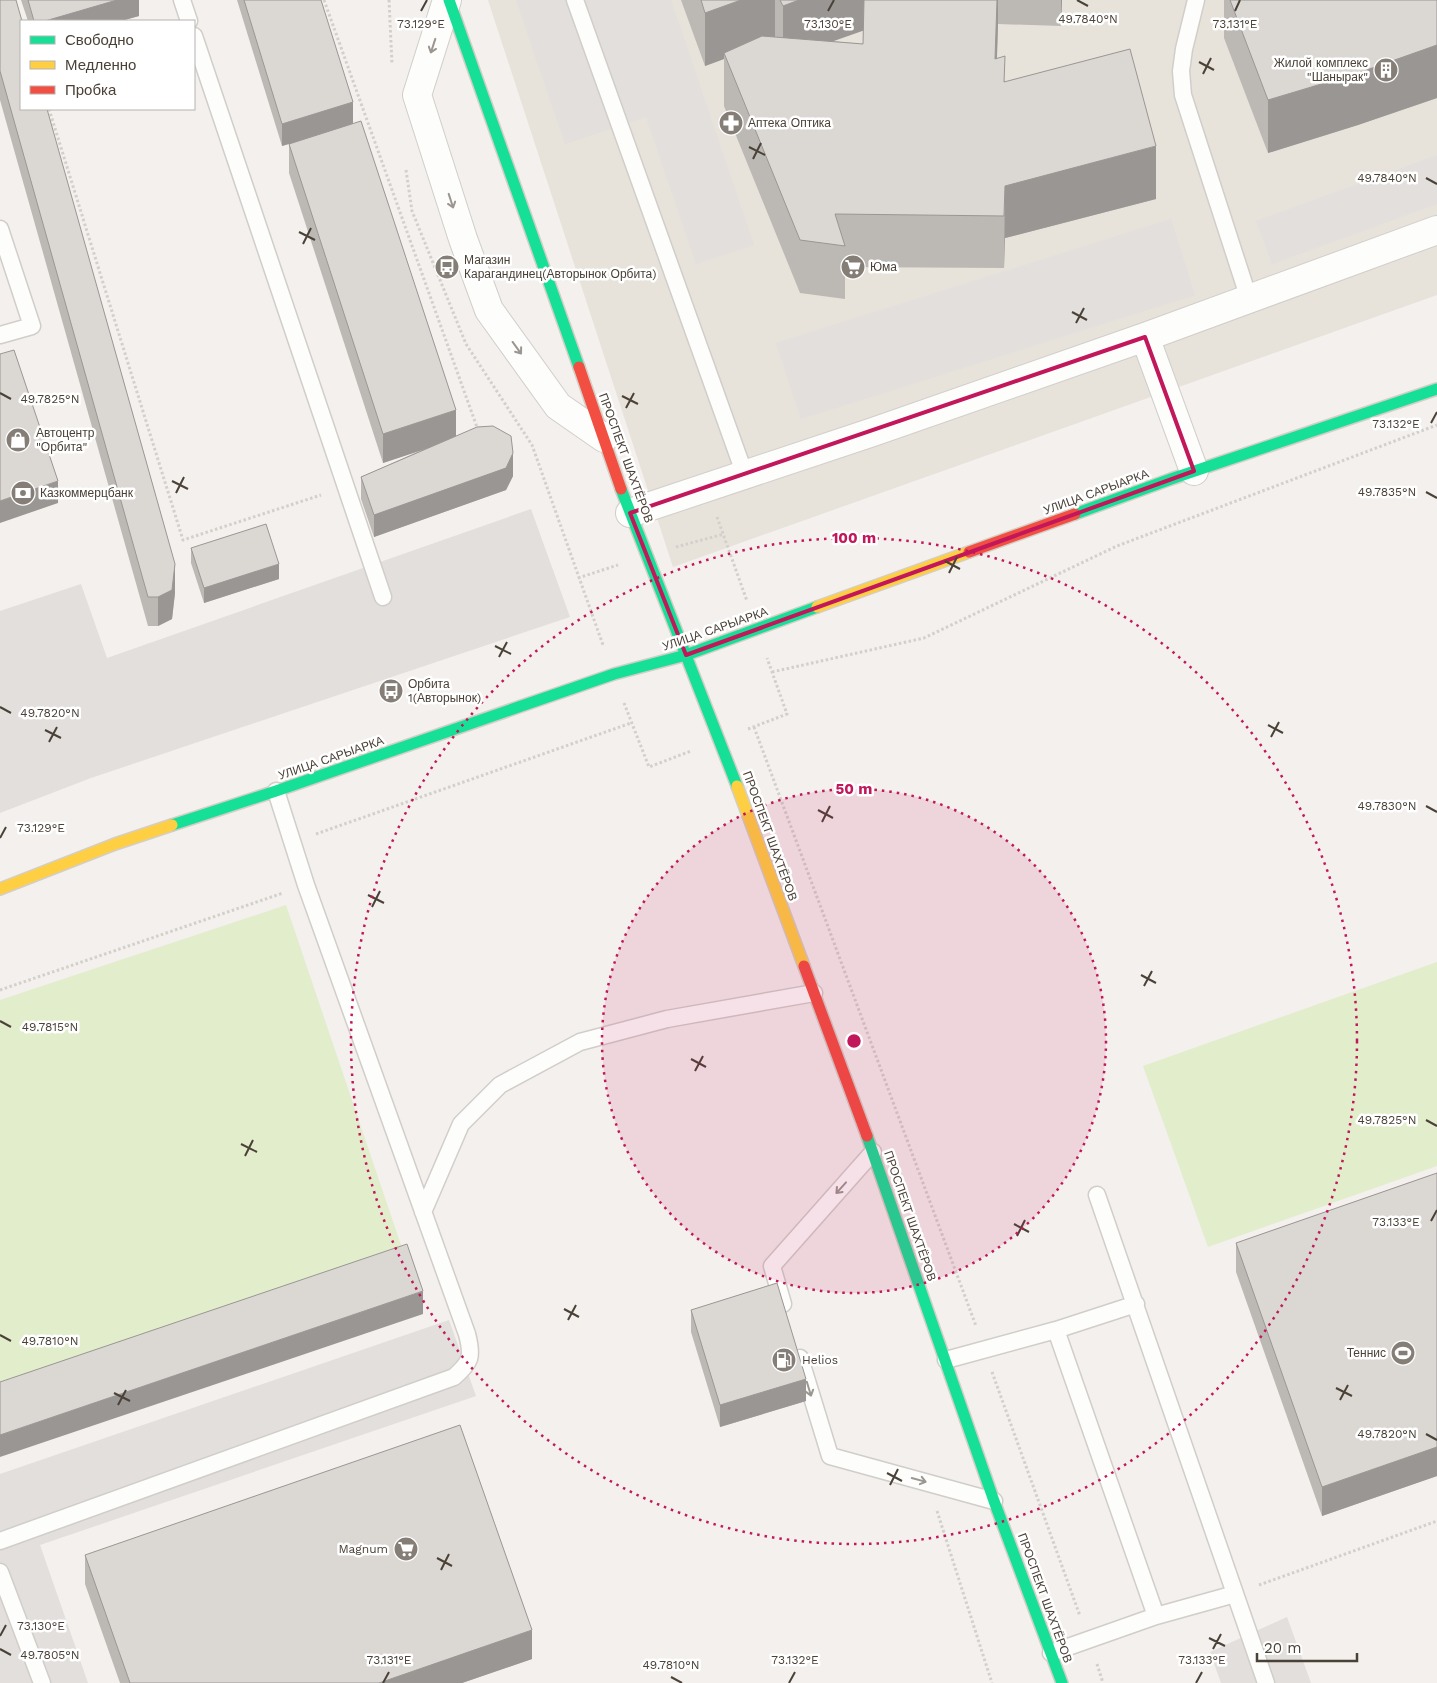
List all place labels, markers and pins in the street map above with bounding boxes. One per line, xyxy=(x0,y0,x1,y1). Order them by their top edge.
place label: Жилой комплекс "Шанырак" xyxy=(1274,56,1368,84)
building icon: Жилой комплекс "Шанырак" xyxy=(1373,57,1399,83)
pharmacy icon: Аптека Оптика xyxy=(718,110,744,136)
place label: Аптека Оптика xyxy=(748,116,831,130)
place label: Магазин Карагандинец(Авторынок Орбита) xyxy=(464,253,656,281)
bus stop icon: Магазин Карагандинец(Авторынок Орбита) xyxy=(434,254,460,280)
supermarket icon: Юма xyxy=(840,254,866,280)
place label: Юма xyxy=(870,260,897,274)
place label: Автоцентр "Орбита" xyxy=(36,426,95,454)
shop icon: Автоцентр "Орбита" xyxy=(5,427,31,453)
bank icon: Казкоммерцбанк xyxy=(10,480,36,506)
place label: Казкоммерцбанк xyxy=(40,486,134,500)
place label: Орбита 1(Авторынок) xyxy=(408,677,481,705)
bus stop icon: Орбита 1(Авторынок) xyxy=(378,678,404,704)
centre of rings xyxy=(845,1032,863,1050)
sports icon: Теннис xyxy=(1390,1340,1416,1366)
place label: Теннис xyxy=(1347,1346,1386,1360)
fuel station icon: Helios xyxy=(771,1347,797,1373)
place label: Helios xyxy=(802,1353,838,1367)
supermarket icon: Magnum xyxy=(393,1536,419,1562)
place label: Magnum xyxy=(338,1542,388,1556)

